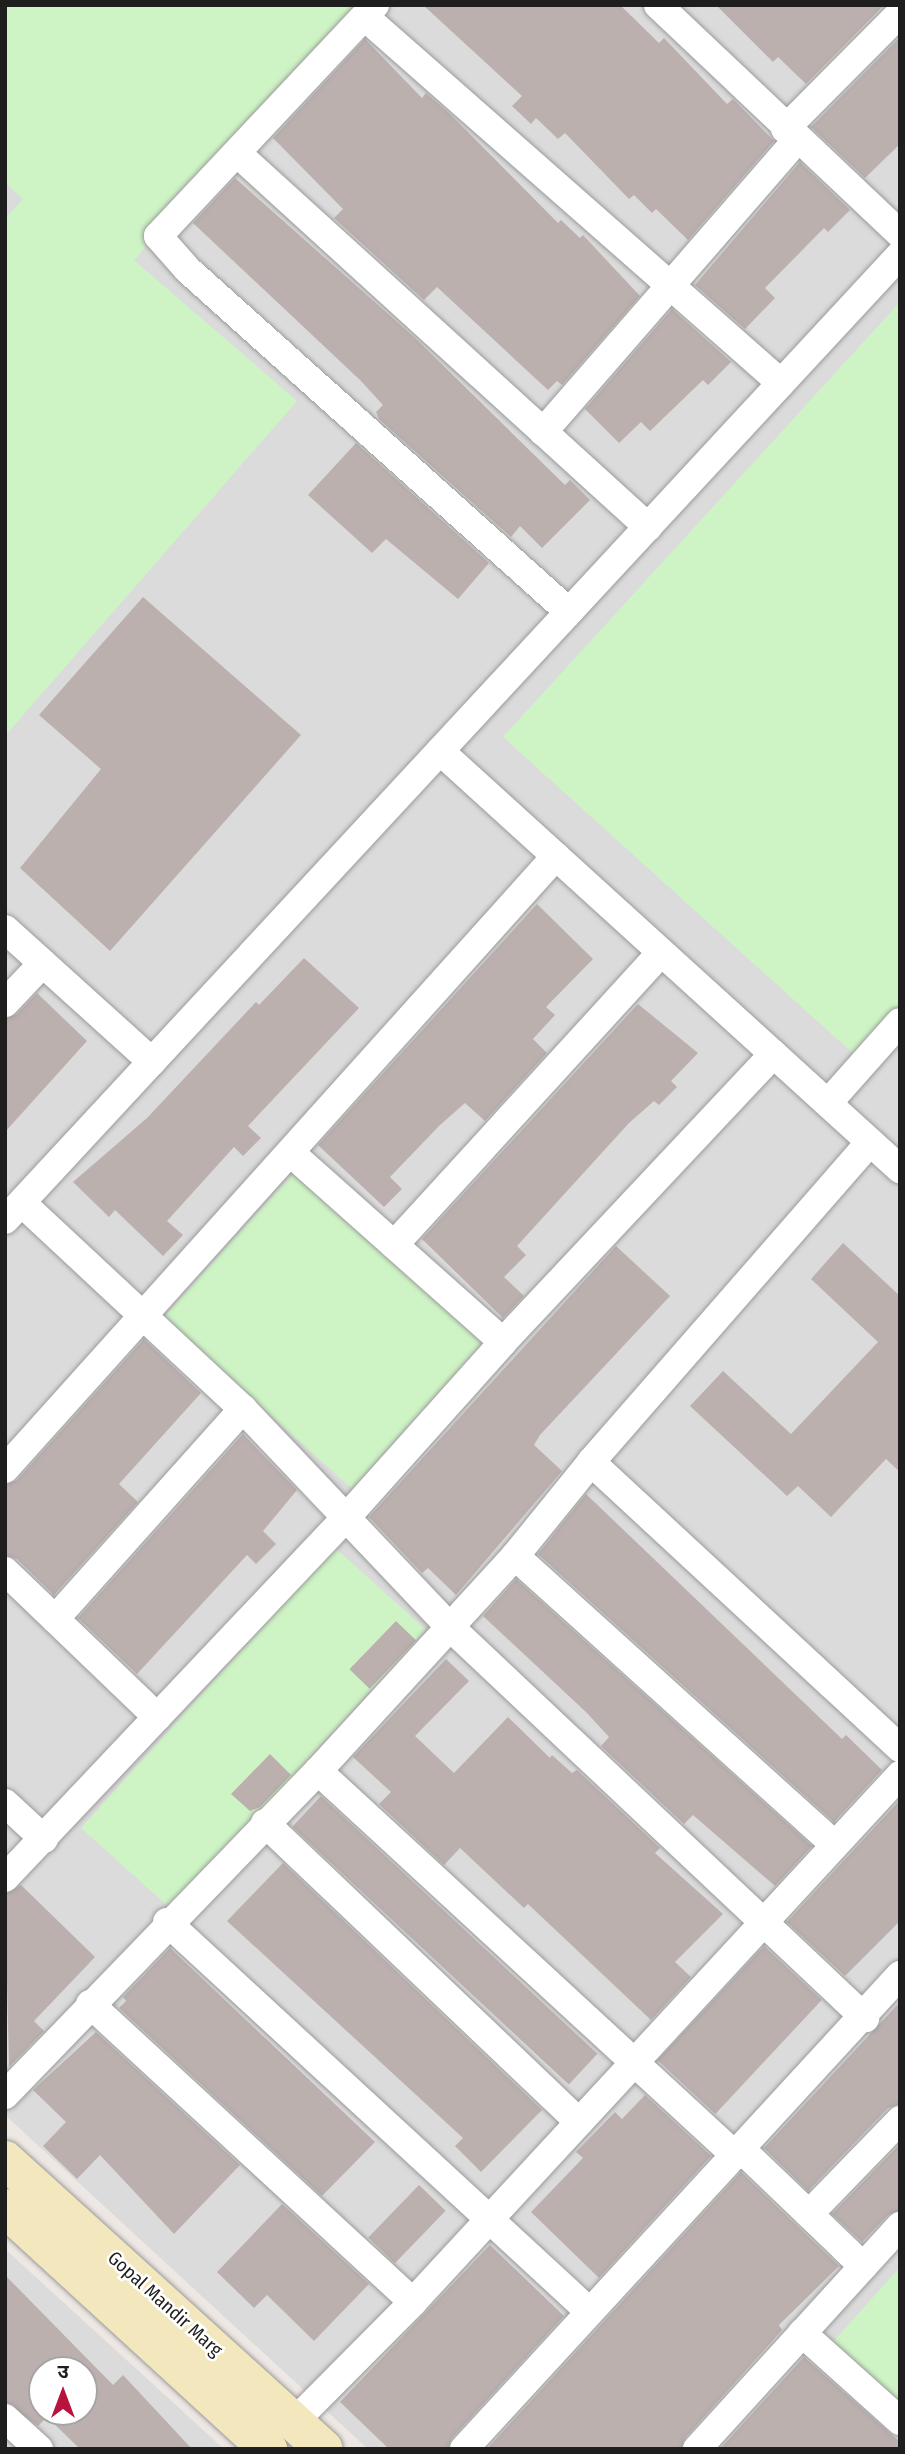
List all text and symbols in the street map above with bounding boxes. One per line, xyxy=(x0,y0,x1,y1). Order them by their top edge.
street label: Gopal Mandir Marg xyxy=(103,2247,227,2361)
north arrow xyxy=(28,2356,98,2426)
text: उ xyxy=(57,2360,69,2383)

